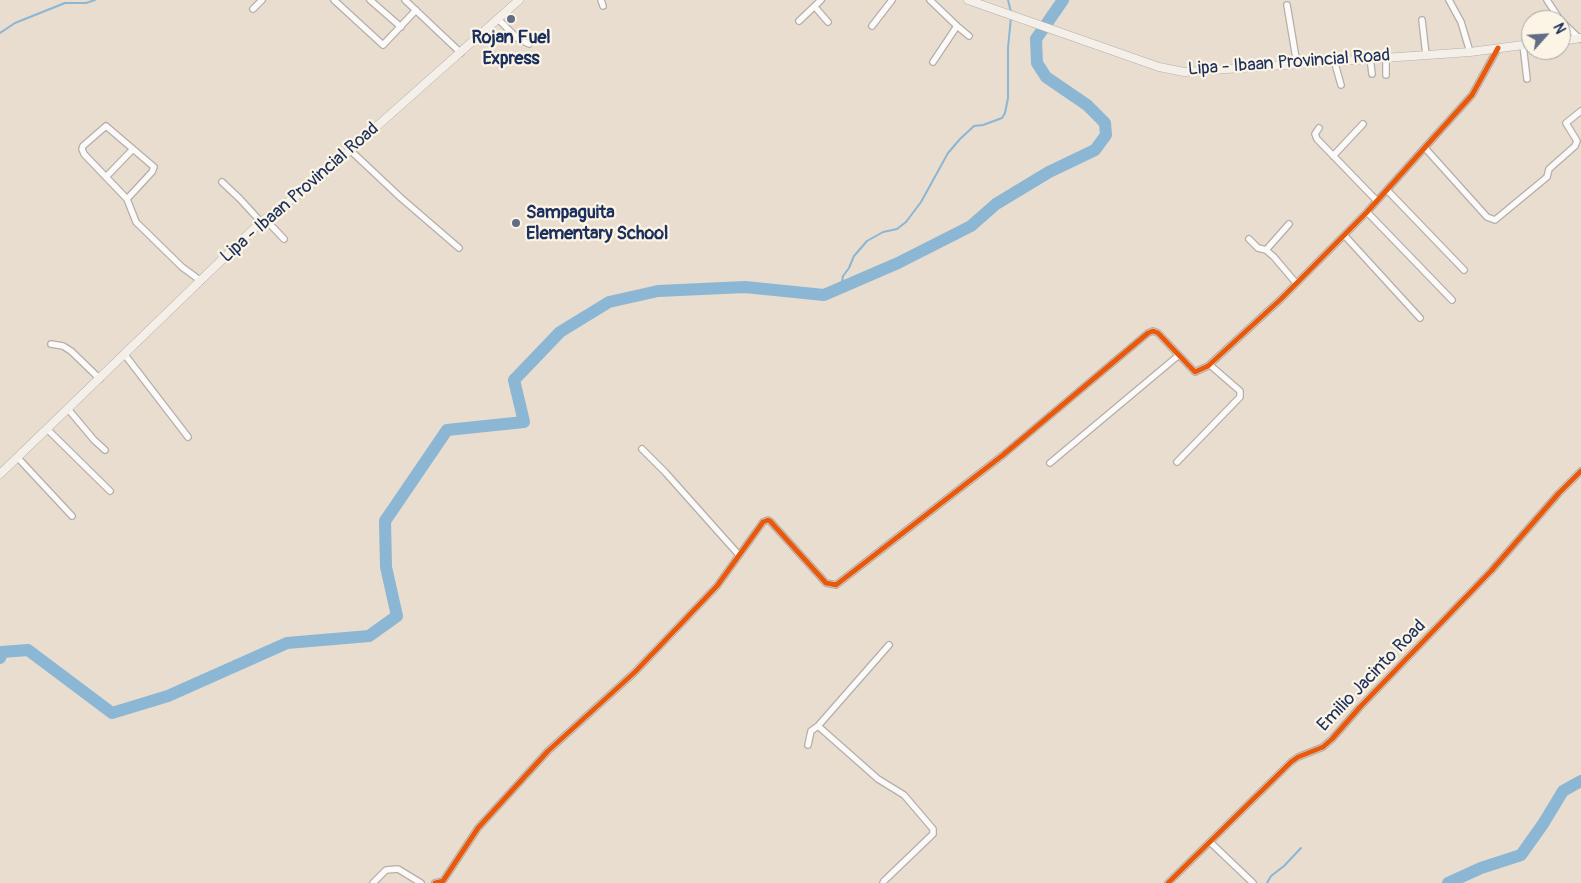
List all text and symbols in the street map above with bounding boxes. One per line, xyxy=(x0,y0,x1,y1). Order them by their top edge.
north arrow xyxy=(1521,10,1571,60)
marker: Rojan Fuel Express xyxy=(505,13,517,25)
text: N xyxy=(1549,21,1569,37)
place label: Rojan Fuel Express xyxy=(471,27,551,70)
street label: Lipa - Ibaan Provincial Road xyxy=(1187,45,1391,81)
street label: Lipa - Ibaan Provincial Road xyxy=(216,118,384,268)
place label: Sampaguita Elementary School xyxy=(526,202,668,244)
marker: Sampaguita Elementary School xyxy=(510,217,522,229)
street label: Emilio Jacinto Road xyxy=(1313,616,1431,736)

